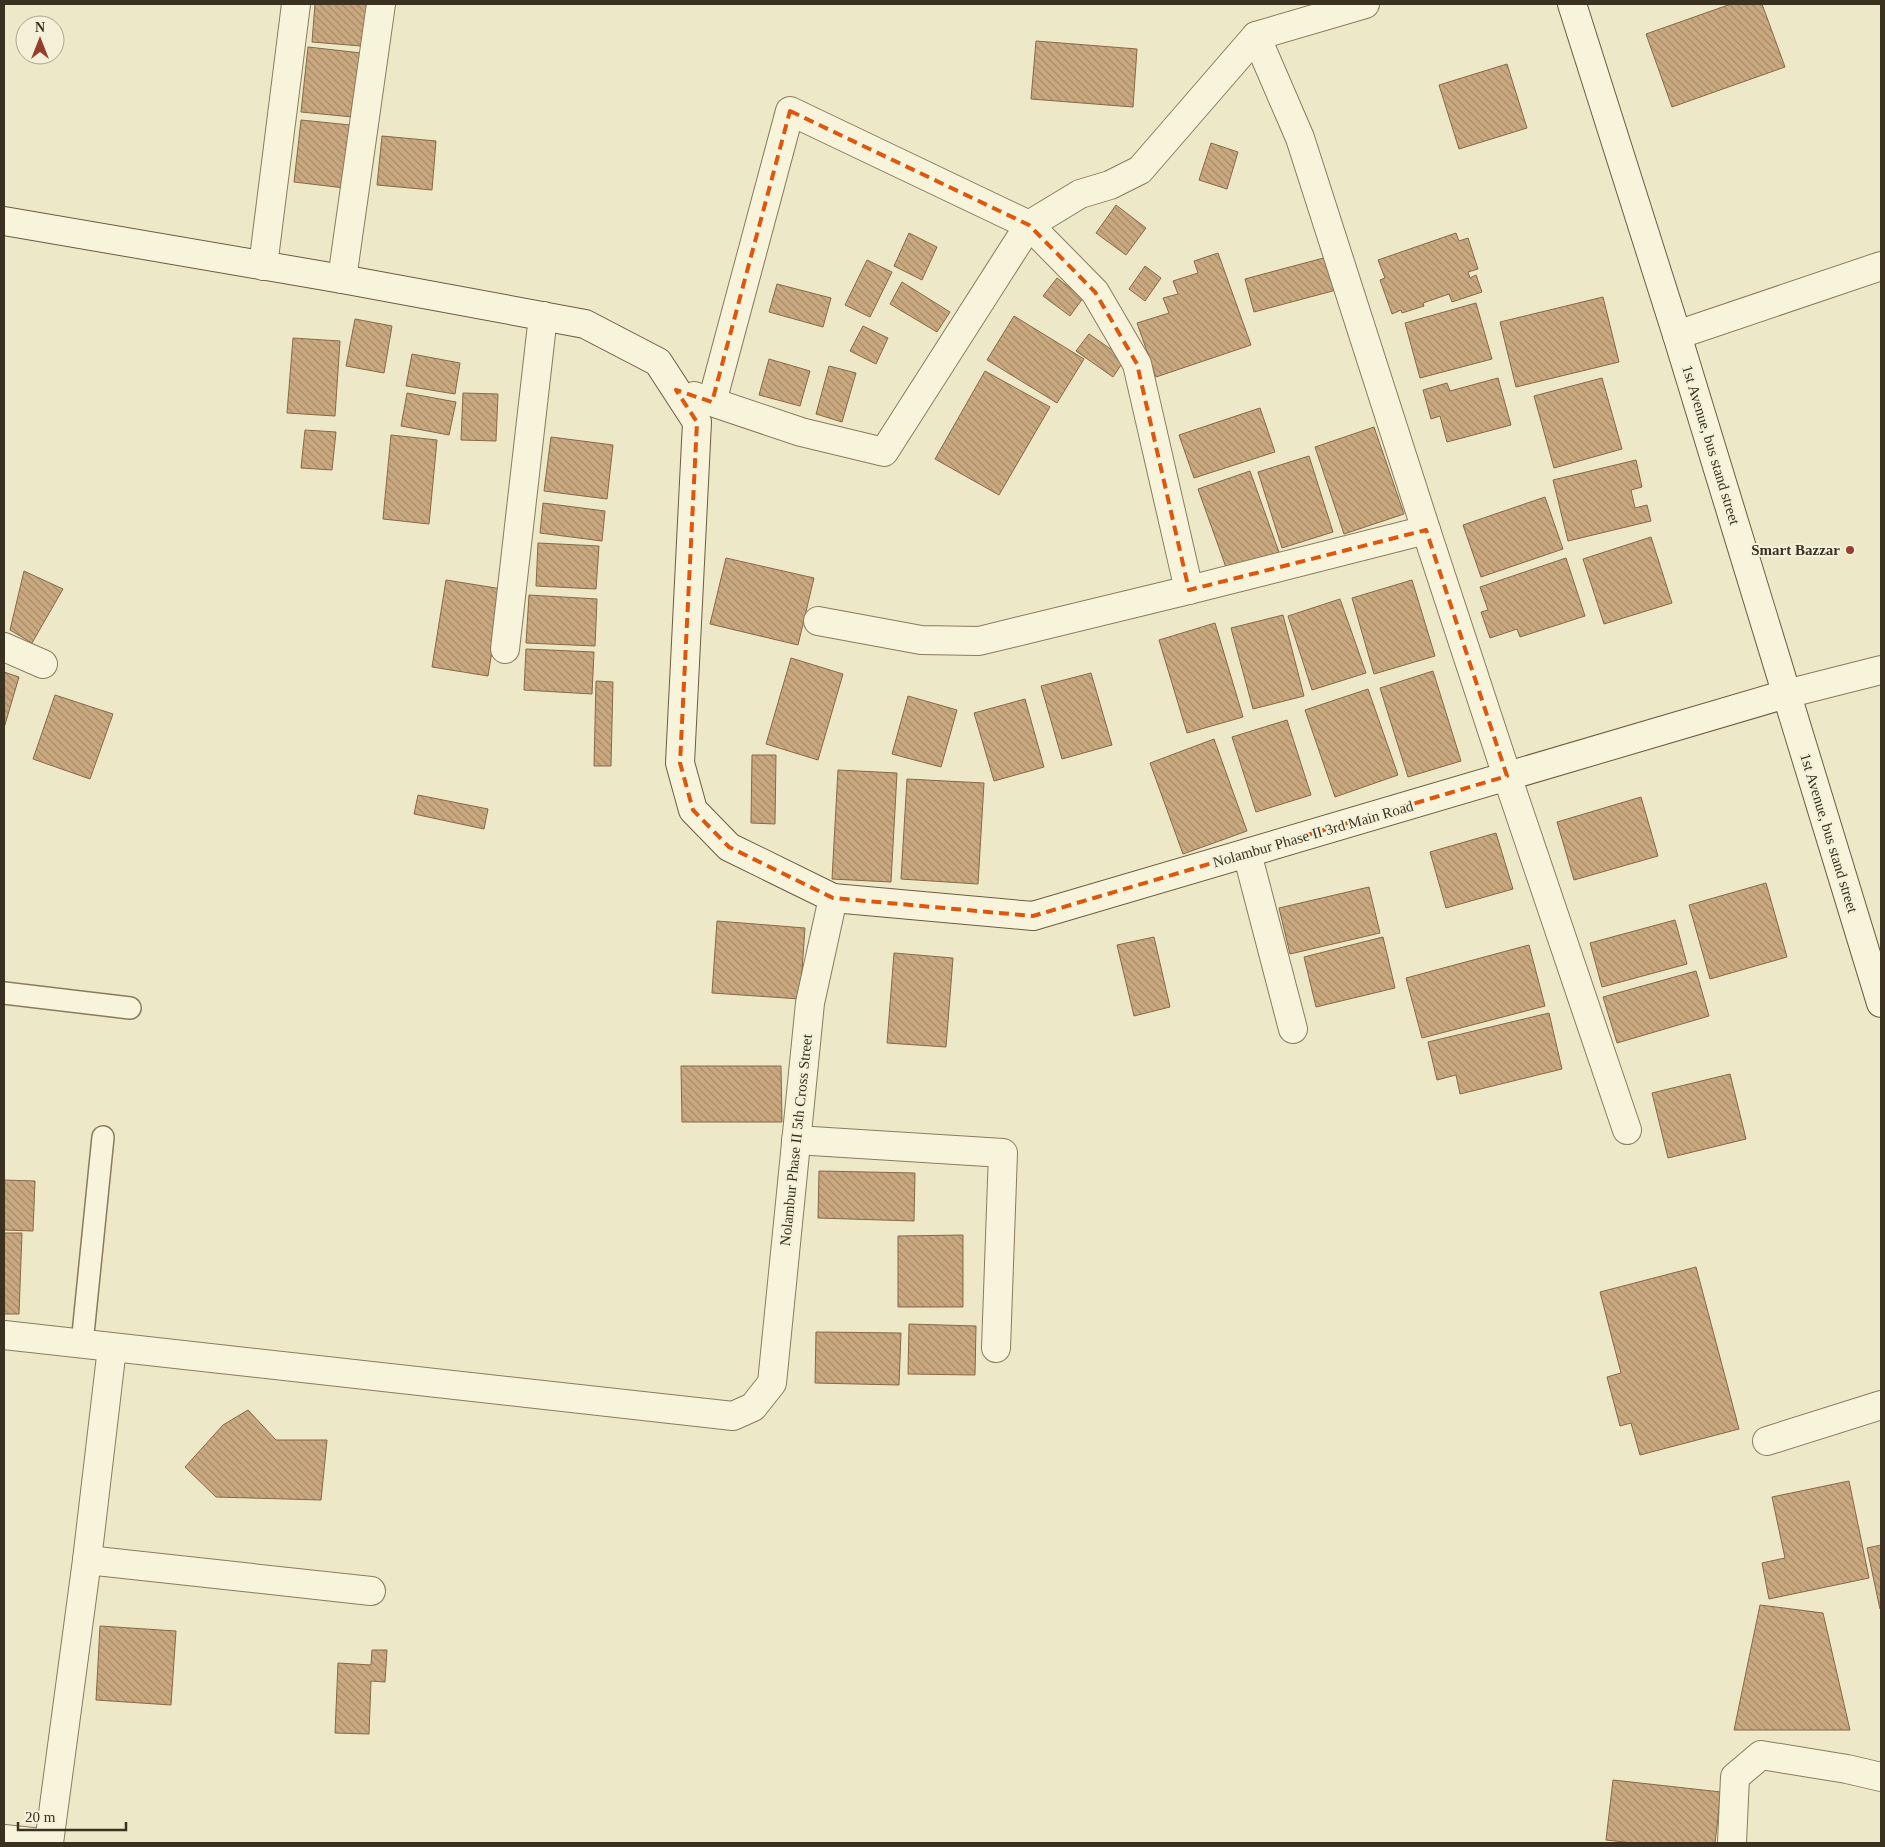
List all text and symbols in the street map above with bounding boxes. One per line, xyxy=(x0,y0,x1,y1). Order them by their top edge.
north arrow xyxy=(15,15,65,65)
text: N xyxy=(35,20,45,35)
street label: 1st Avenue, bus stand street xyxy=(1679,363,1743,527)
place label: Smart Bazzar xyxy=(1751,542,1840,558)
marker: Smart Bazzar xyxy=(1844,544,1856,556)
street label: 1st Avenue, bus stand street xyxy=(1797,751,1861,915)
street label: Nolambur Phase II 3rd Main Road xyxy=(1211,798,1416,870)
street label: Nolambur Phase II 5th Cross Street xyxy=(777,1032,815,1247)
scale bar xyxy=(18,1800,125,1832)
text: 20 m xyxy=(25,1809,56,1825)

